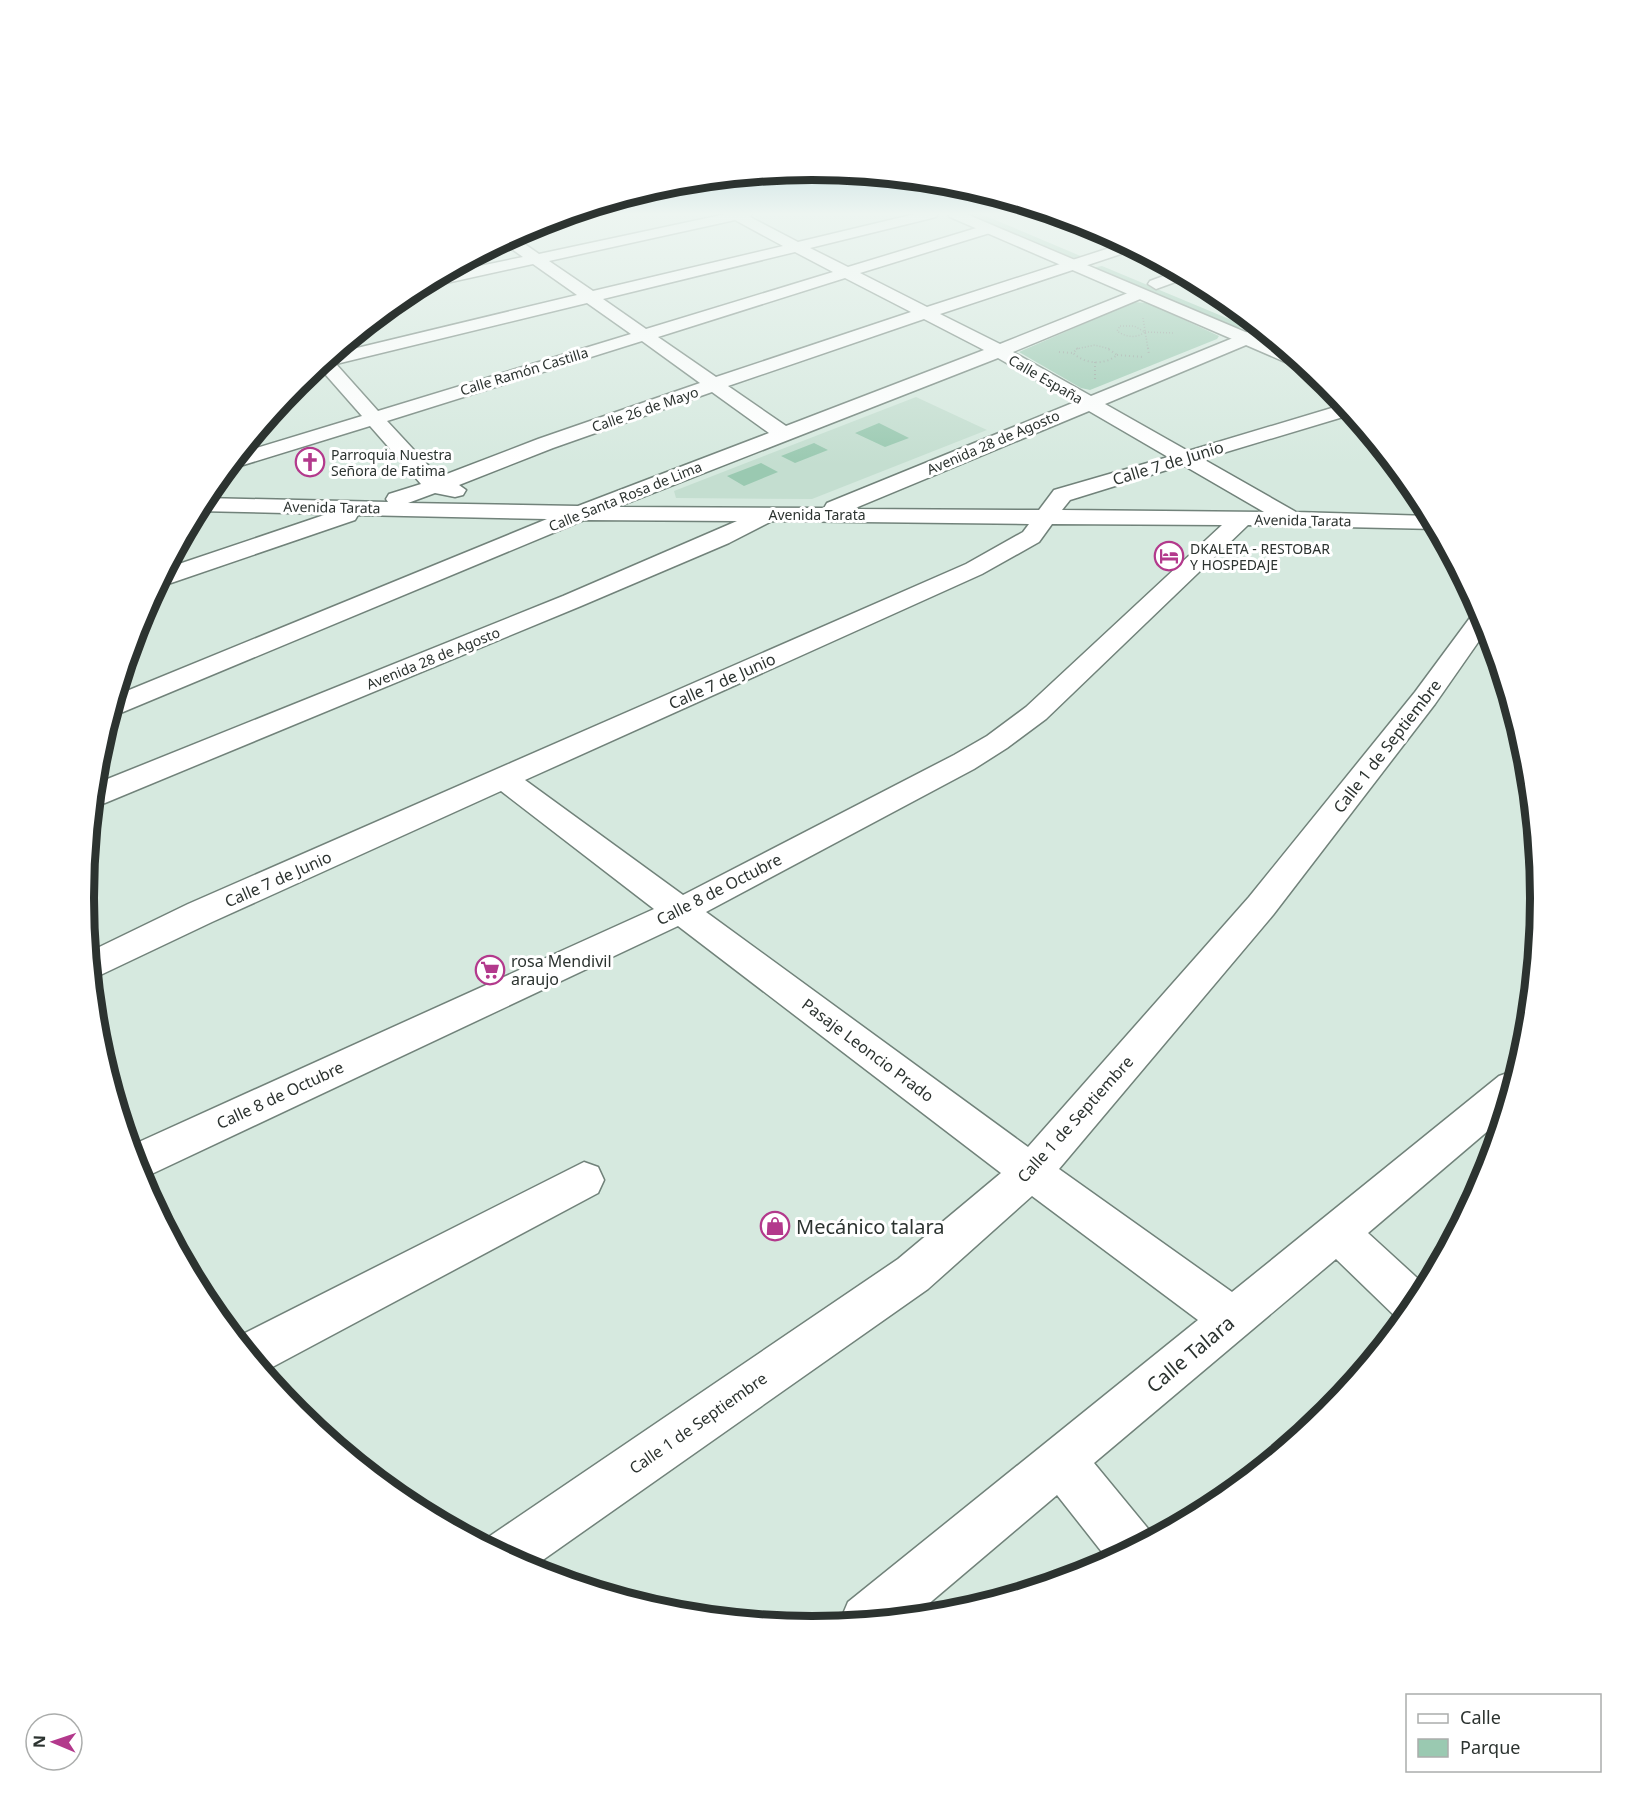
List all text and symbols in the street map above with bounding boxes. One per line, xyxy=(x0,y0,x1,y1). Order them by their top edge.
street label: Calle Ramón Castilla xyxy=(458,342,590,400)
street label: Calle España xyxy=(1005,350,1087,408)
street label: Calle 26 de Mayo xyxy=(589,382,701,436)
street label: Avenida 28 de Agosto xyxy=(924,405,1062,479)
street label: Calle 7 de Junio xyxy=(1110,436,1226,490)
place label: Parroquia Nuestra Señora de Fatima xyxy=(331,445,452,480)
church icon: Parroquia Nuestra Señora de Fatima xyxy=(294,446,326,478)
street label: Calle Santa Rosa de Lima xyxy=(546,457,704,535)
street label: Avenida Tarata xyxy=(283,497,381,517)
street label: Avenida Tarata xyxy=(768,505,866,524)
street label: Avenida Tarata xyxy=(1254,510,1352,530)
place label: DKALETA - RESTOBAR Y HOSPEDAJE xyxy=(1190,539,1330,574)
hotel icon: DKALETA - RESTOBAR Y HOSPEDAJE xyxy=(1153,540,1185,572)
street label: Avenida 28 de Agosto xyxy=(363,623,503,693)
street label: Calle 7 de Junio xyxy=(665,648,779,714)
street label: Calle 1 de Septiembre xyxy=(1328,675,1446,817)
street label: Calle 7 de Junio xyxy=(221,846,335,912)
street label: Calle 8 de Octubre xyxy=(653,848,785,930)
place label: rosa Mendivil araujo xyxy=(511,950,612,990)
supermarket icon: rosa Mendivil araujo xyxy=(474,954,506,986)
street label: Pasaje Leoncio Prado xyxy=(798,993,938,1107)
street label: Calle 1 de Septiembre xyxy=(1012,1051,1138,1187)
street label: Calle 8 de Octubre xyxy=(213,1056,347,1134)
shop icon: Mecánico talara xyxy=(759,1210,791,1242)
place label: Mecánico talara xyxy=(796,1213,945,1240)
street label: Calle Talara xyxy=(1140,1309,1240,1399)
street label: Calle 1 de Septiembre xyxy=(625,1367,771,1479)
legend xyxy=(1406,1694,1601,1772)
text: Calle xyxy=(1460,1705,1501,1729)
north arrow xyxy=(24,1712,84,1772)
text: N xyxy=(28,1735,50,1748)
text: Parque xyxy=(1460,1735,1520,1759)

